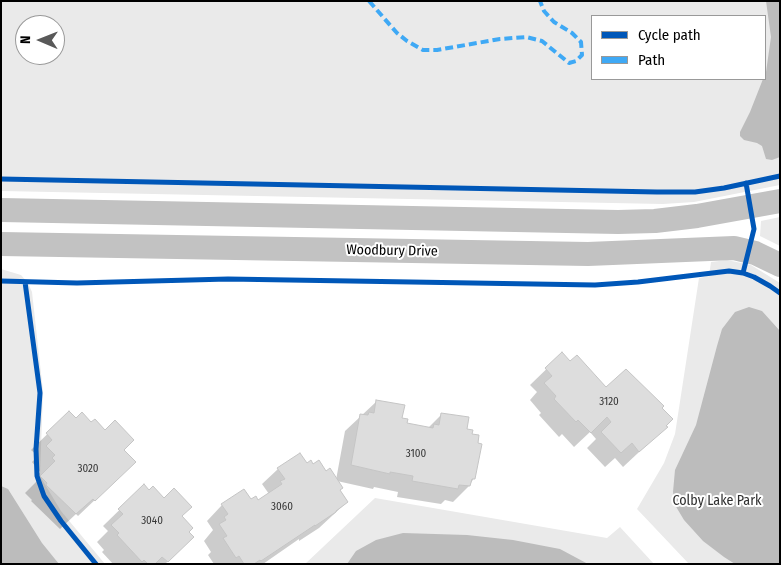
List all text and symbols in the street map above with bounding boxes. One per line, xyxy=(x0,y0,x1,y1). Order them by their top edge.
north arrow xyxy=(15,15,65,65)
legend xyxy=(591,15,766,80)
text: Cycle path xyxy=(638,26,701,44)
text: N xyxy=(17,35,34,44)
text: Path xyxy=(638,51,665,69)
street label: Woodbury Drive xyxy=(346,242,438,260)
house number: 3120 xyxy=(599,395,619,409)
house number: 3100 xyxy=(406,447,426,461)
house number: 3020 xyxy=(77,462,99,476)
park label: Colby Lake Park xyxy=(672,493,762,509)
house number: 3060 xyxy=(271,500,293,514)
house number: 3040 xyxy=(141,514,163,528)

